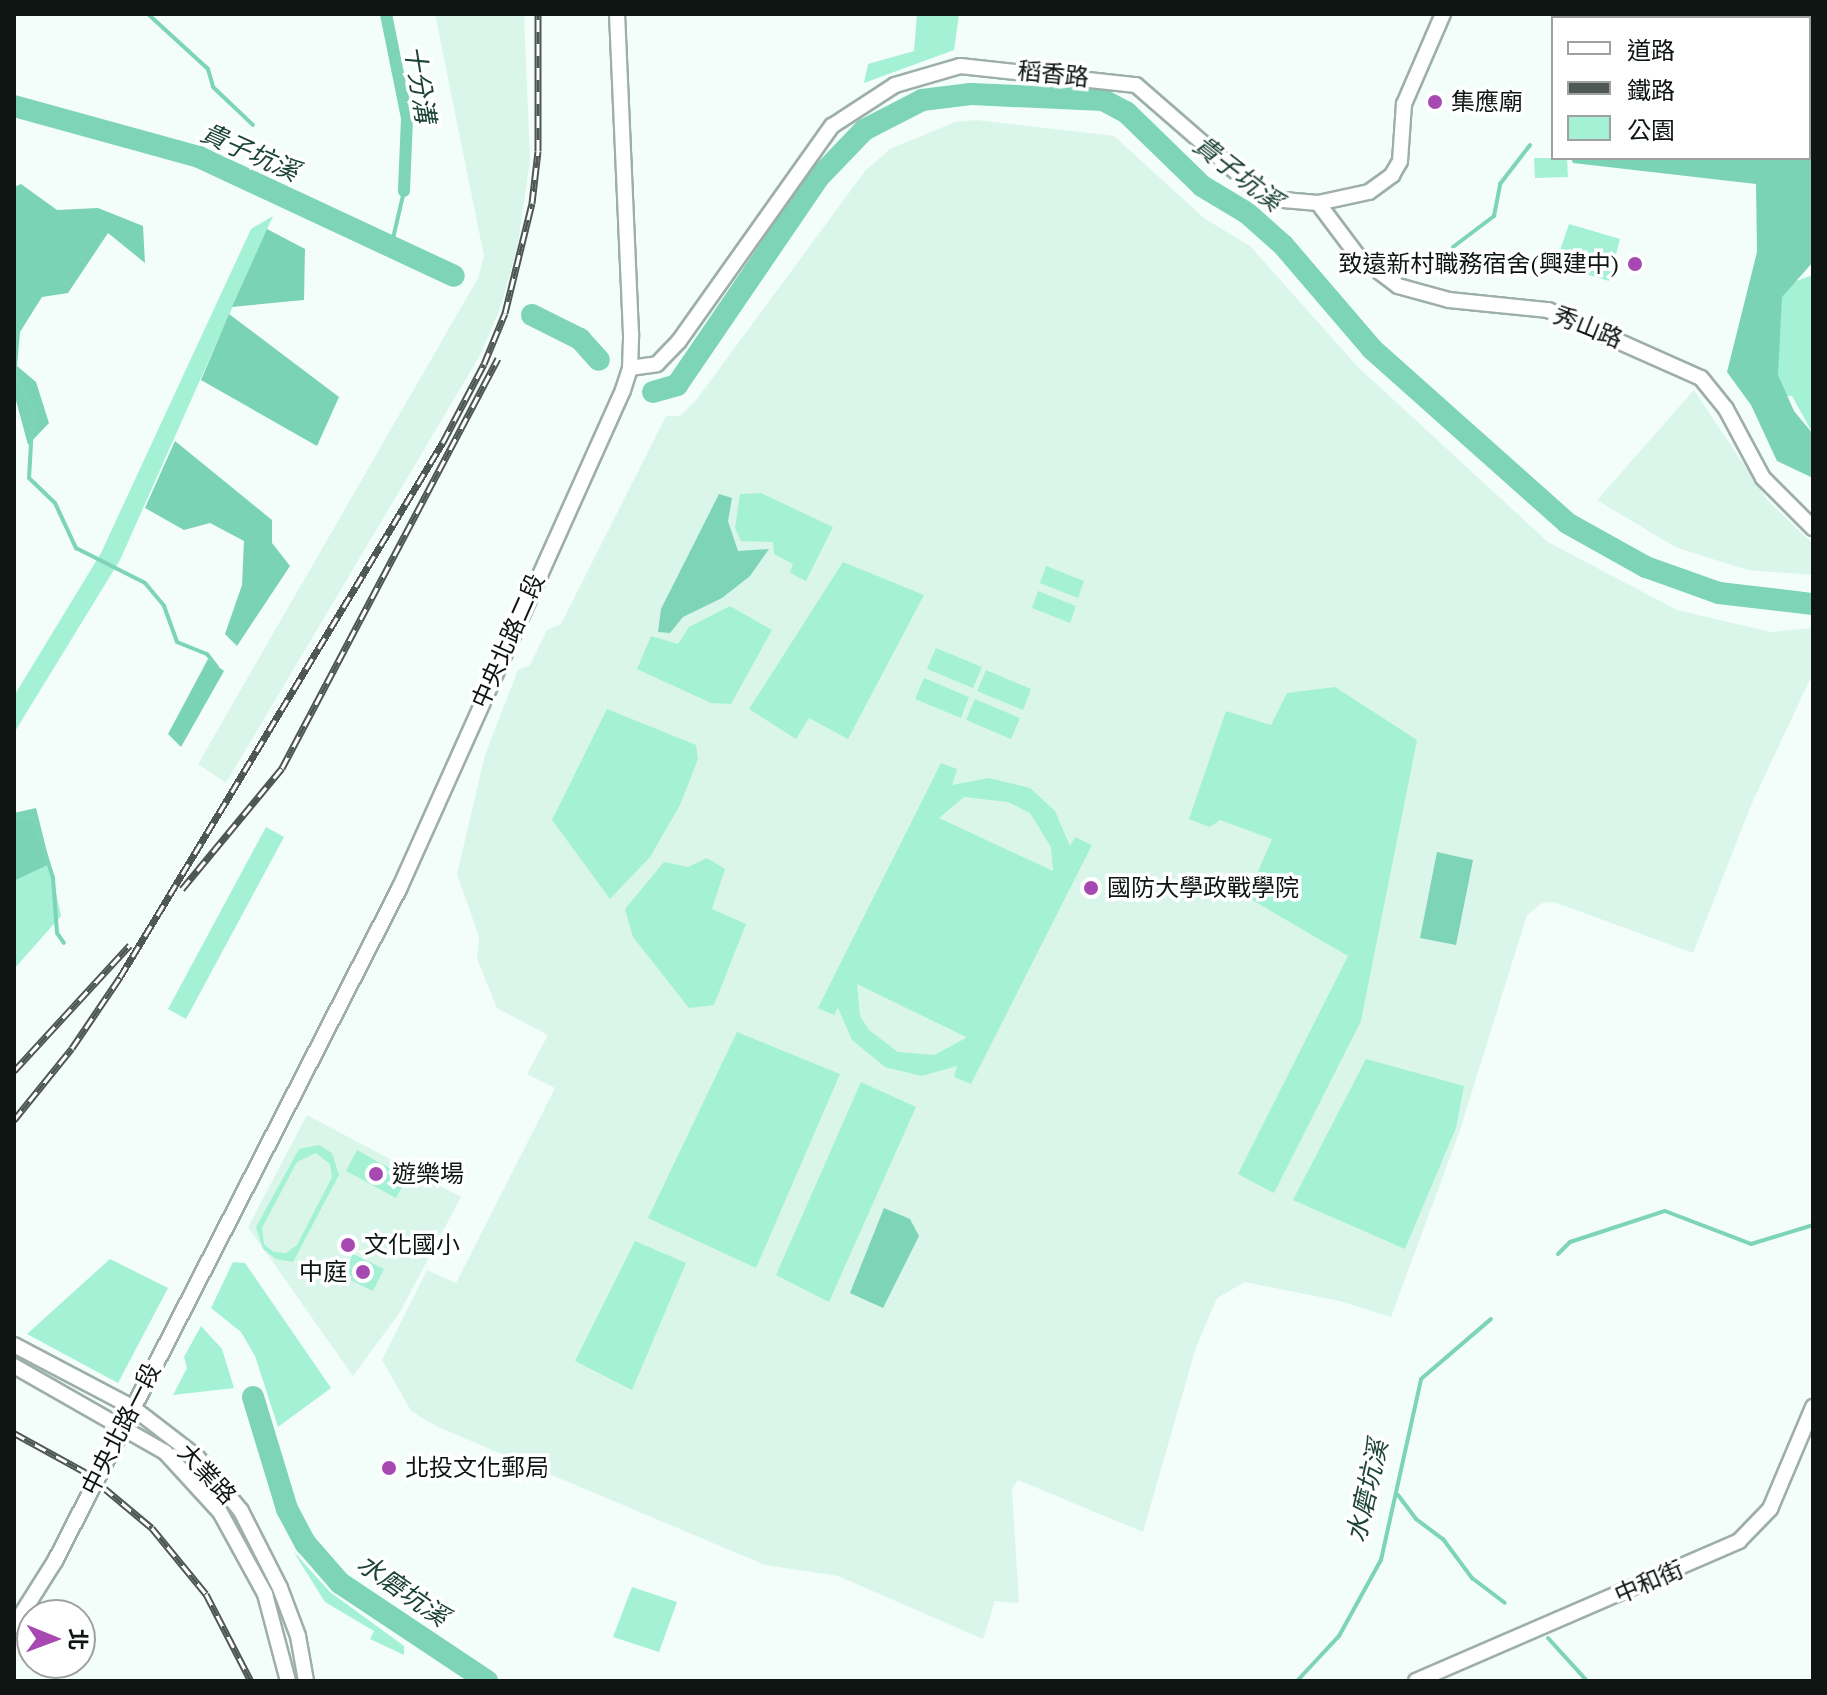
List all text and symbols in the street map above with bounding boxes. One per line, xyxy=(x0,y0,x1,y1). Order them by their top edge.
legend xyxy=(1551,16,1811,160)
text: 道路 xyxy=(1627,34,1675,66)
water label: 十分溝 xyxy=(398,43,442,125)
street label: 稻香路 xyxy=(1016,56,1090,92)
text: 鐵路 xyxy=(1627,74,1675,106)
place label: 集應廟 xyxy=(1451,88,1523,116)
marker: 集應廟 xyxy=(1426,93,1444,111)
text: 公園 xyxy=(1627,114,1675,146)
water label: 貴子坑溪 xyxy=(196,117,304,187)
water label: 貴子坑溪 xyxy=(1187,129,1289,217)
place label: 致遠新村職務宿舍(興建中) xyxy=(1339,250,1619,278)
marker: 致遠新村職務宿舍(興建中) xyxy=(1626,255,1644,273)
street label: 秀山路 xyxy=(1549,300,1627,354)
street label: 中央北路二段 xyxy=(466,569,550,713)
place label: 國防大學政戰學院 xyxy=(1107,874,1299,902)
marker: 國防大學政戰學院 xyxy=(1082,879,1100,897)
place label: 遊樂場 xyxy=(392,1160,464,1188)
marker: 遊樂場 xyxy=(367,1165,385,1183)
place label: 文化國小 xyxy=(364,1231,460,1259)
marker: 文化國小 xyxy=(339,1236,357,1254)
place label: 中庭 xyxy=(299,1258,347,1286)
marker: 中庭 xyxy=(354,1263,372,1281)
street label: 中央北路一段 xyxy=(75,1358,167,1500)
water label: 水磨坑溪 xyxy=(1340,1437,1394,1545)
street label: 大業路 xyxy=(172,1438,242,1510)
place label: 北投文化郵局 xyxy=(405,1454,549,1482)
marker: 北投文化郵局 xyxy=(380,1459,398,1477)
water label: 水磨坑溪 xyxy=(351,1547,455,1633)
street label: 中和街 xyxy=(1610,1555,1688,1609)
north arrow xyxy=(16,1599,96,1679)
text: 北 xyxy=(64,1628,93,1651)

